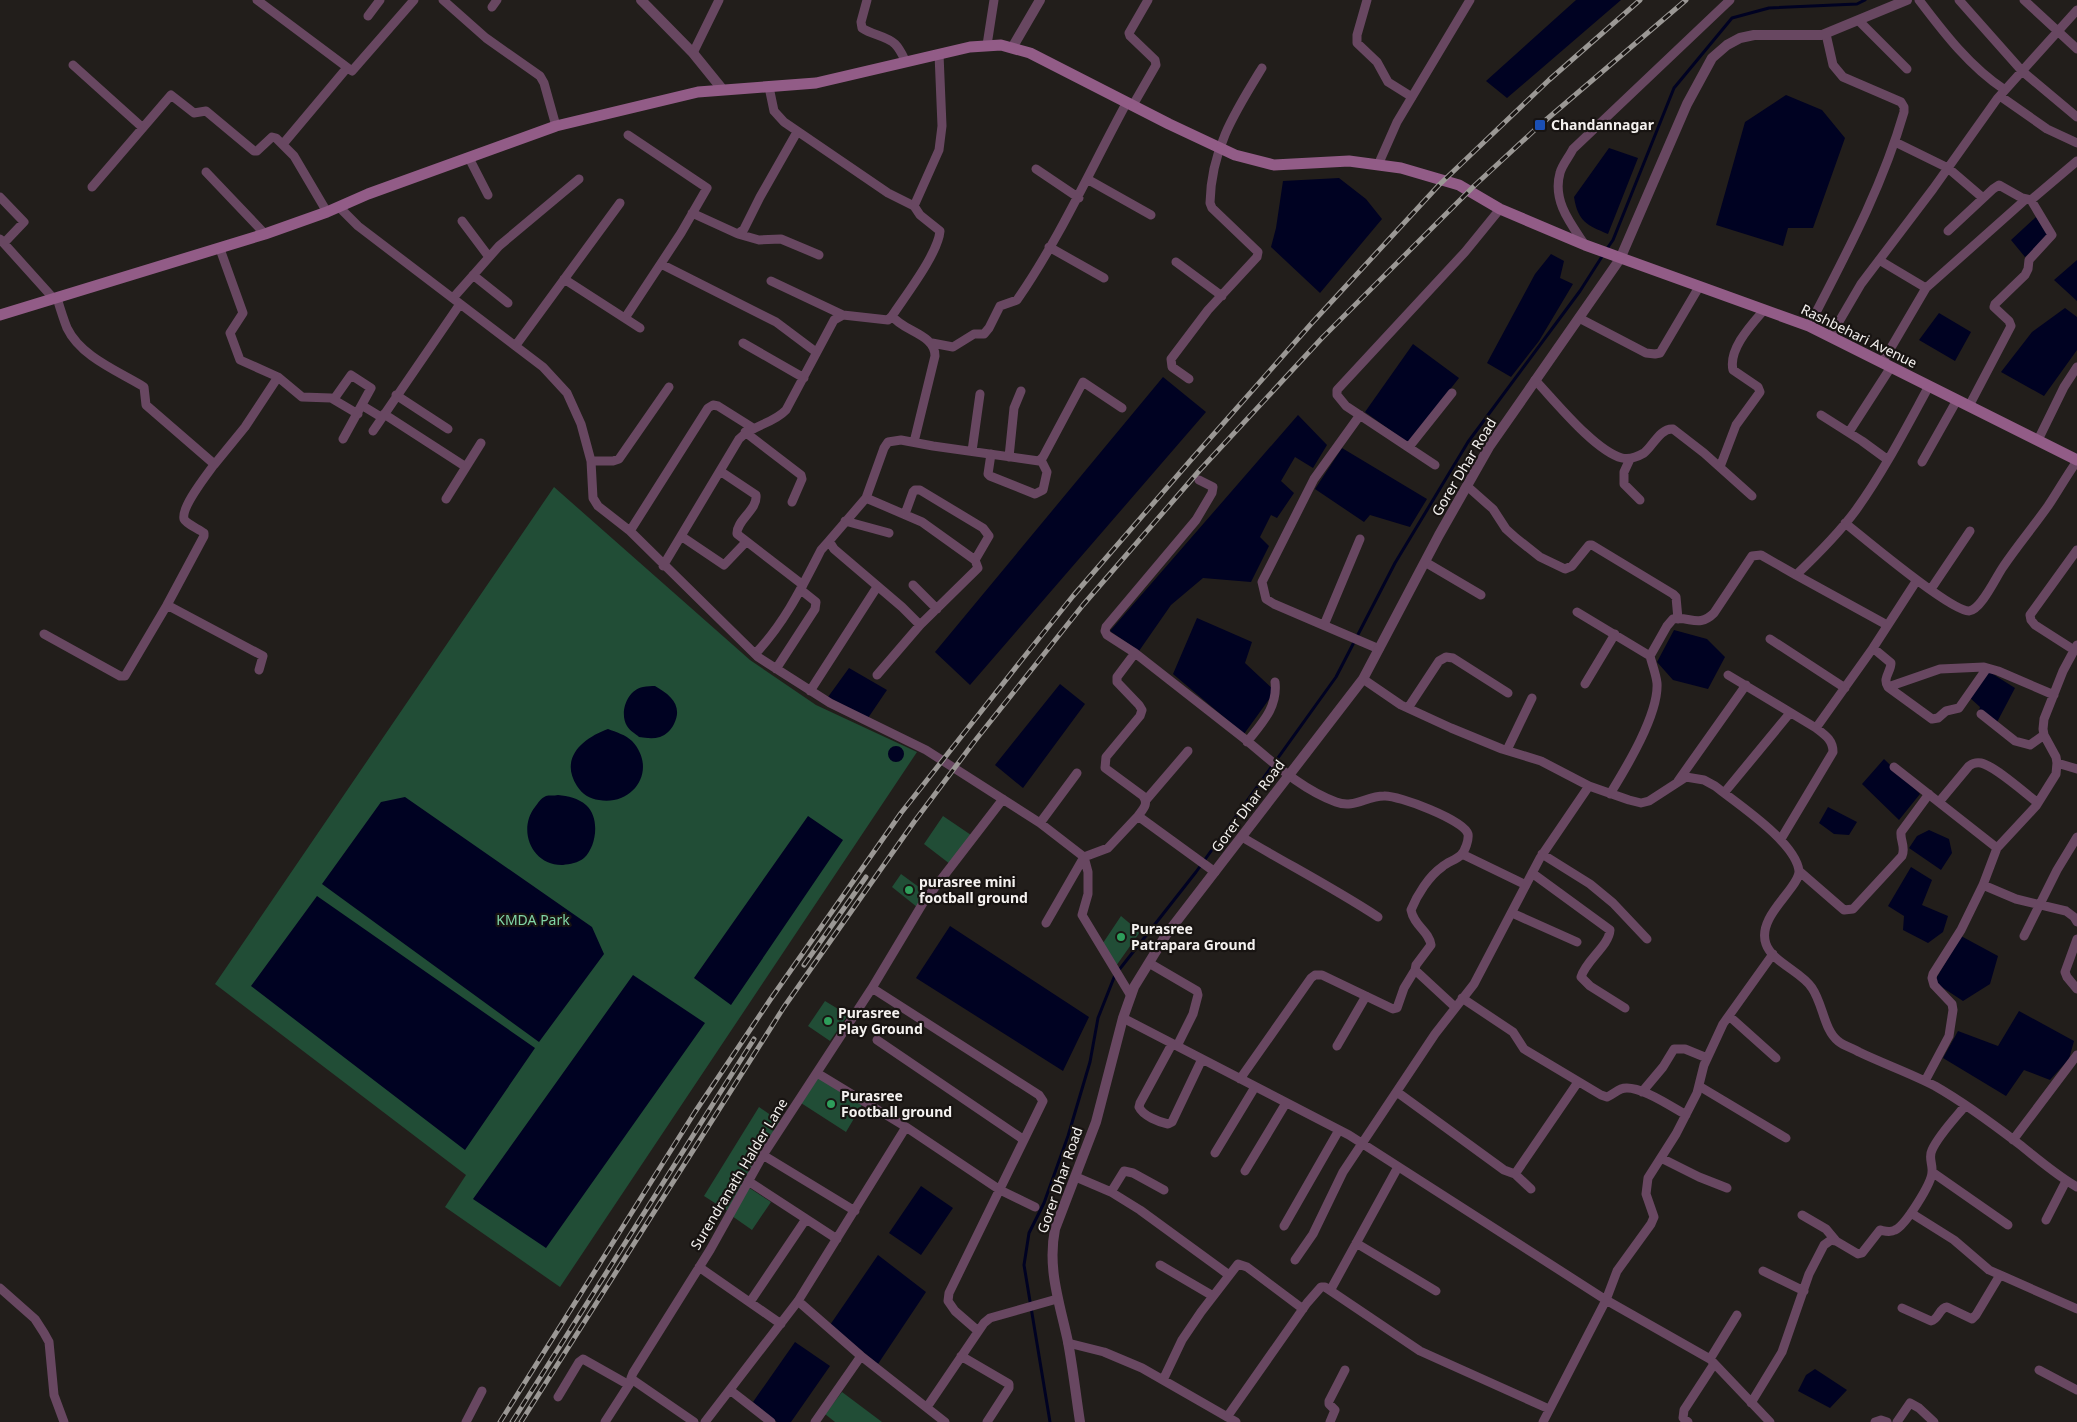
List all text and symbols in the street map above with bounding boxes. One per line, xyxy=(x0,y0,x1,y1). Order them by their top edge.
place label: Chandannagar xyxy=(1551,115,1655,134)
marker: Chandannagar xyxy=(1533,118,1547,132)
street label: Rashbehari Avenue xyxy=(1798,299,1921,372)
street label: Gorer Dhar Road xyxy=(1427,414,1500,519)
street label: Gorer Dhar Road xyxy=(1207,756,1289,856)
place label: purasree mini football ground xyxy=(919,872,1028,907)
marker: purasree mini football ground xyxy=(903,884,915,896)
park label: KMDA Park xyxy=(496,910,570,929)
place label: Purasree Patrapara Ground xyxy=(1131,919,1256,954)
marker: Purasree Patrapara Ground xyxy=(1115,931,1127,943)
place label: Purasree Play Ground xyxy=(838,1003,923,1038)
marker: Purasree Play Ground xyxy=(822,1015,834,1027)
place label: Purasree Football ground xyxy=(841,1086,952,1121)
street label: Surendranath Halder Lane xyxy=(686,1094,792,1253)
marker: Purasree Football ground xyxy=(825,1098,837,1110)
street label: Gorer Dhar Road xyxy=(1032,1124,1087,1236)

